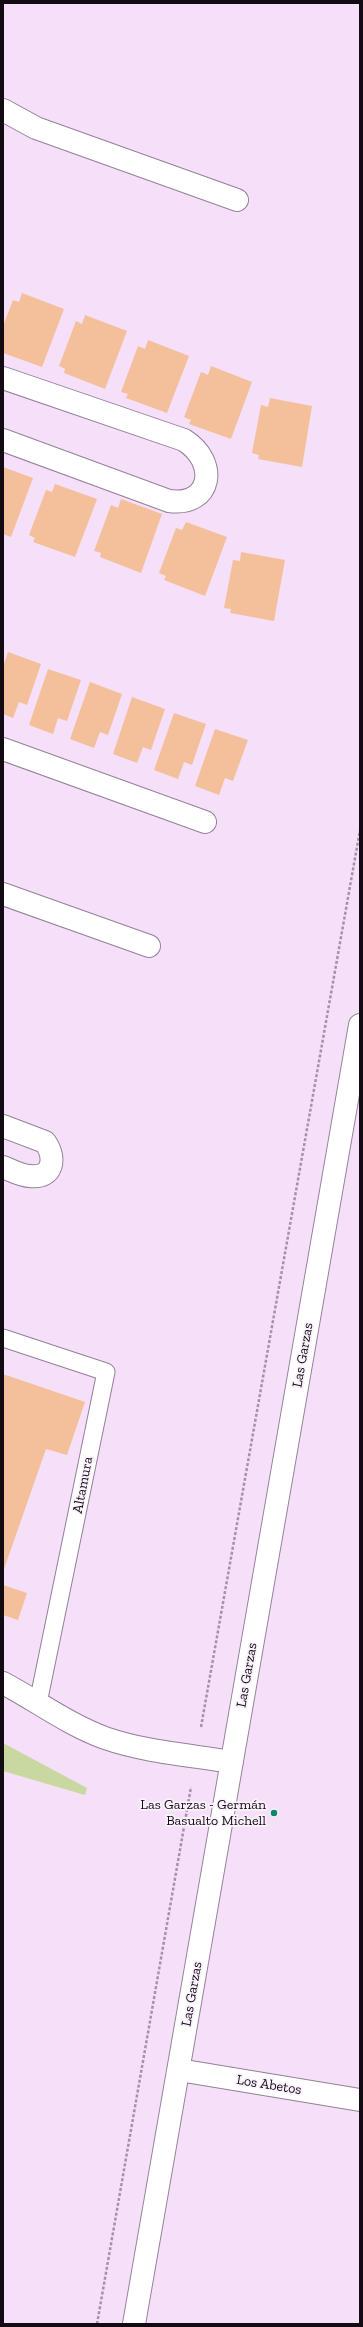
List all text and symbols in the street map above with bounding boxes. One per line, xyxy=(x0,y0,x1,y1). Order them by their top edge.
street label: Las Garzas xyxy=(289,1321,317,1389)
street label: Altamura xyxy=(69,1455,97,1515)
street label: Las Garzas xyxy=(233,1641,261,1709)
place label: Las Garzas - Germán Basualto Michell xyxy=(140,1797,266,1830)
marker: Las Garzas - Germán Basualto Michell xyxy=(269,1808,279,1818)
street label: Las Garzas xyxy=(178,1960,206,2028)
street label: Los Abetos xyxy=(235,2072,303,2098)

